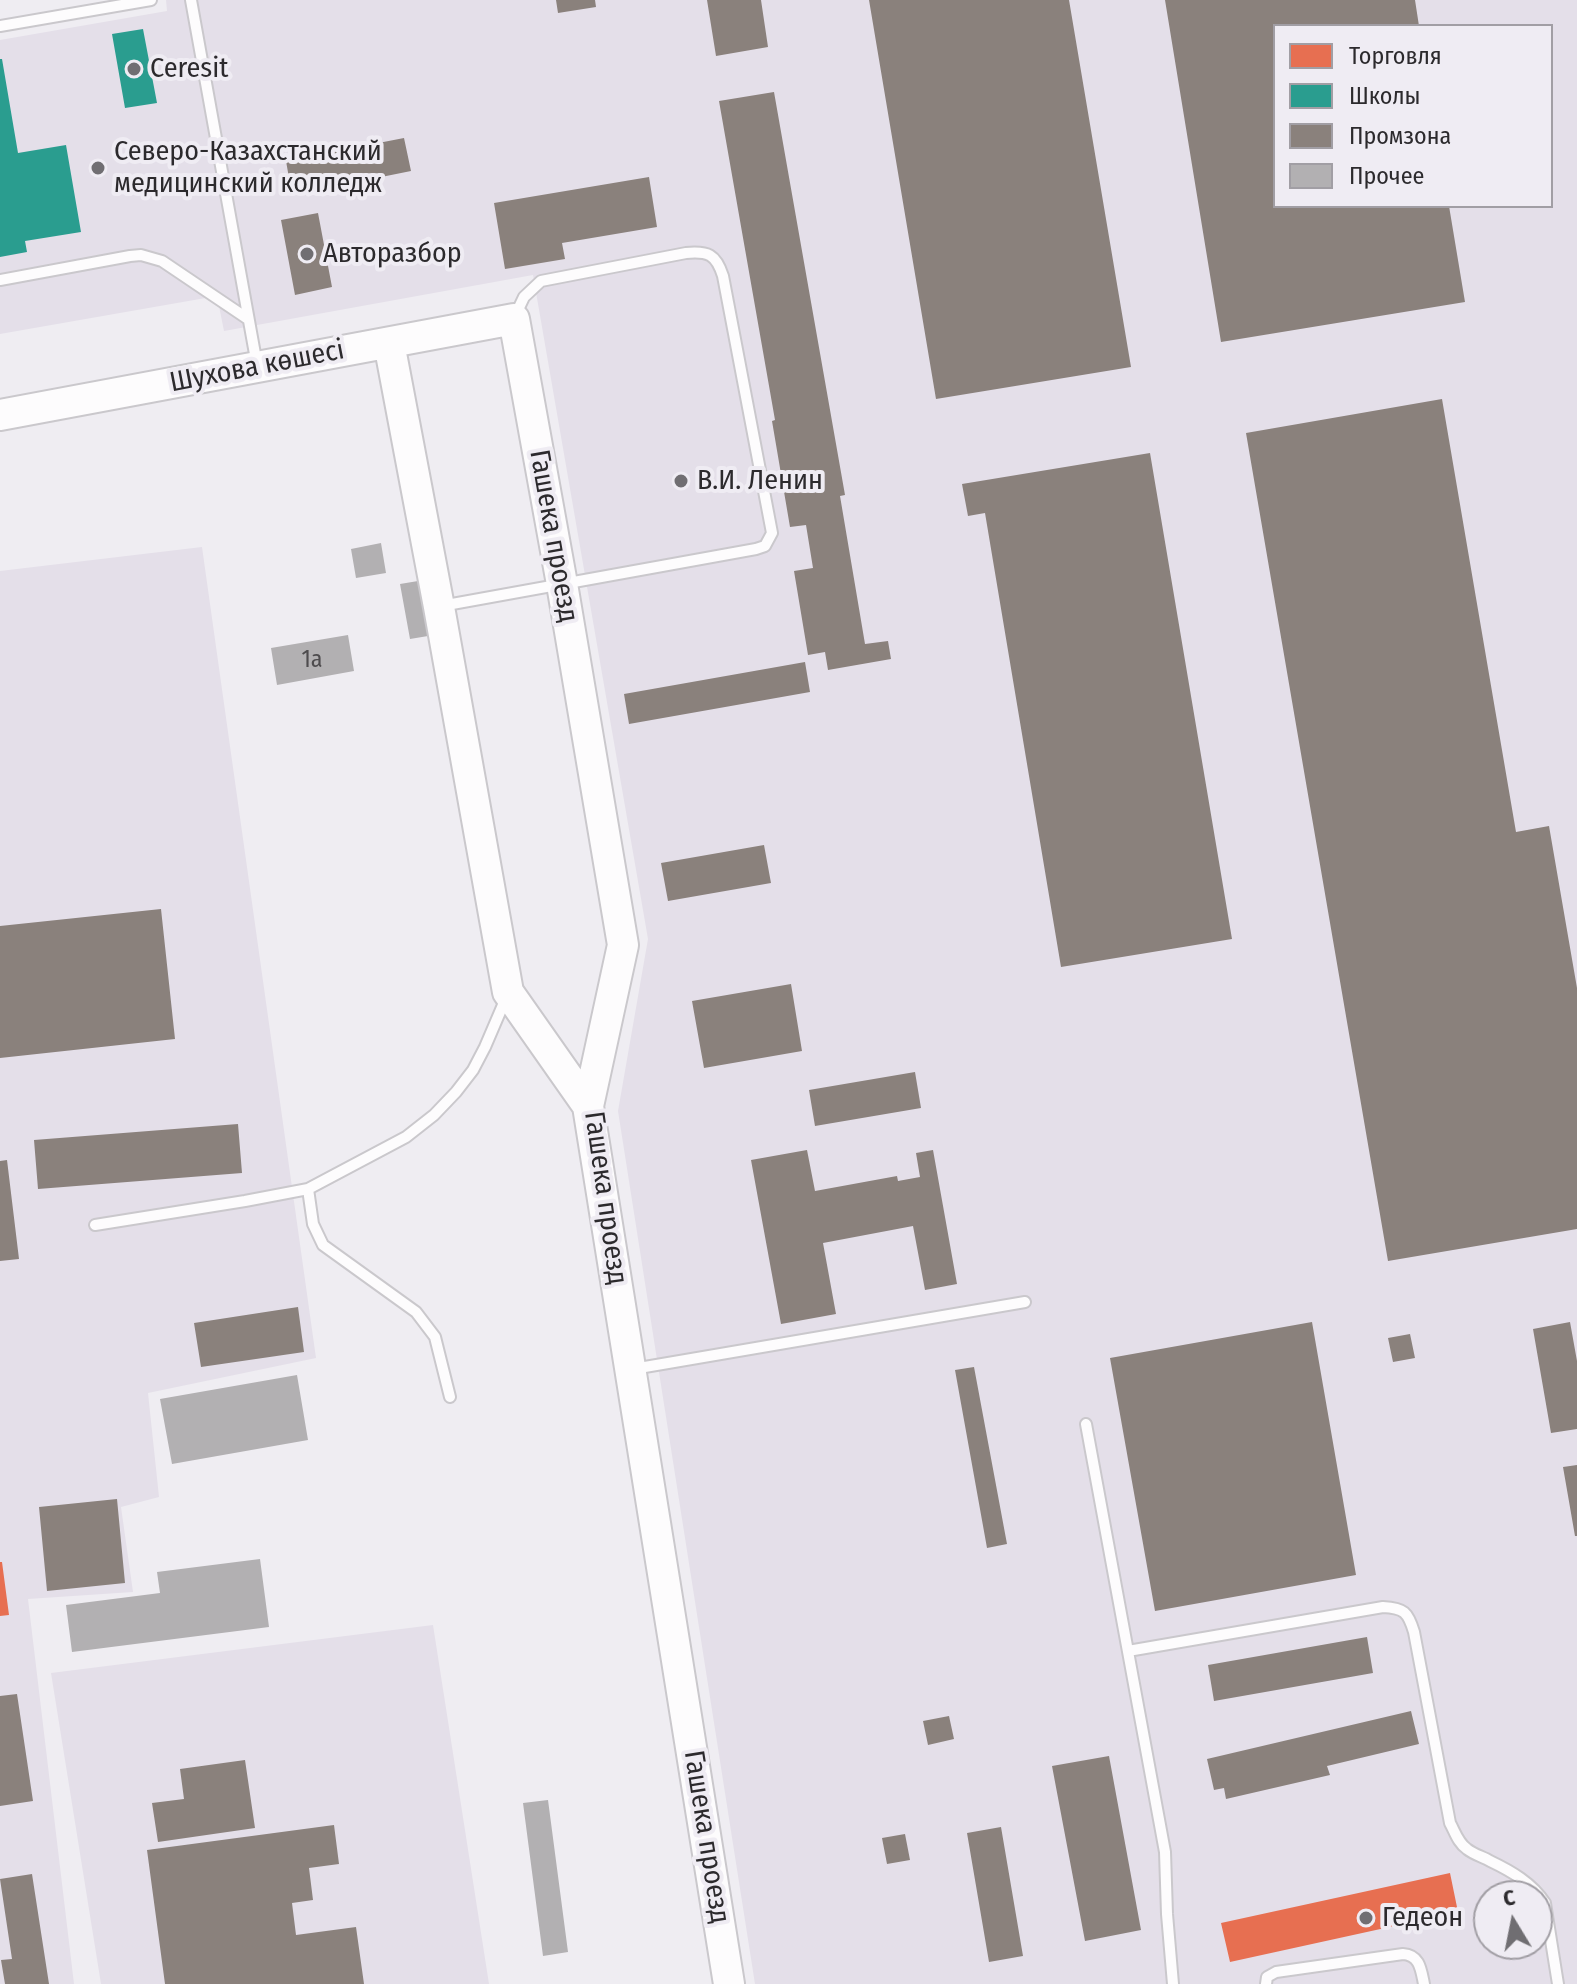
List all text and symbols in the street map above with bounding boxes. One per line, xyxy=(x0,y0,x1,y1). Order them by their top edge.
legend xyxy=(1273,24,1553,208)
text: Торговля xyxy=(1349,42,1442,70)
place label: Ceresit xyxy=(150,52,228,86)
marker: Ceresit xyxy=(125,60,143,78)
text: Школы xyxy=(1349,82,1421,110)
text: Промзона xyxy=(1349,122,1451,150)
place label: Северо-Казахстанский медицинский колледж xyxy=(114,135,382,201)
marker: Северо-Казахстанский медицинский колледж xyxy=(89,159,107,177)
text: Прочее xyxy=(1349,162,1424,190)
place label: Авторазбор xyxy=(323,237,462,271)
marker: Авторазбор xyxy=(298,245,316,263)
street label: Шухова көшесі xyxy=(167,334,347,400)
street label: Гашека проезд xyxy=(521,447,585,625)
place label: В.И. Ленин xyxy=(697,464,823,498)
marker: В.И. Ленин xyxy=(672,472,690,490)
house number: 1а xyxy=(301,646,323,674)
street label: Гашека проезд xyxy=(576,1109,634,1287)
street label: Гашека проезд xyxy=(676,1748,736,1926)
north arrow xyxy=(1473,1880,1553,1960)
text: С xyxy=(1501,1884,1517,1912)
place label: Гедеон xyxy=(1382,1901,1463,1935)
marker: Гедеон xyxy=(1357,1909,1375,1927)

